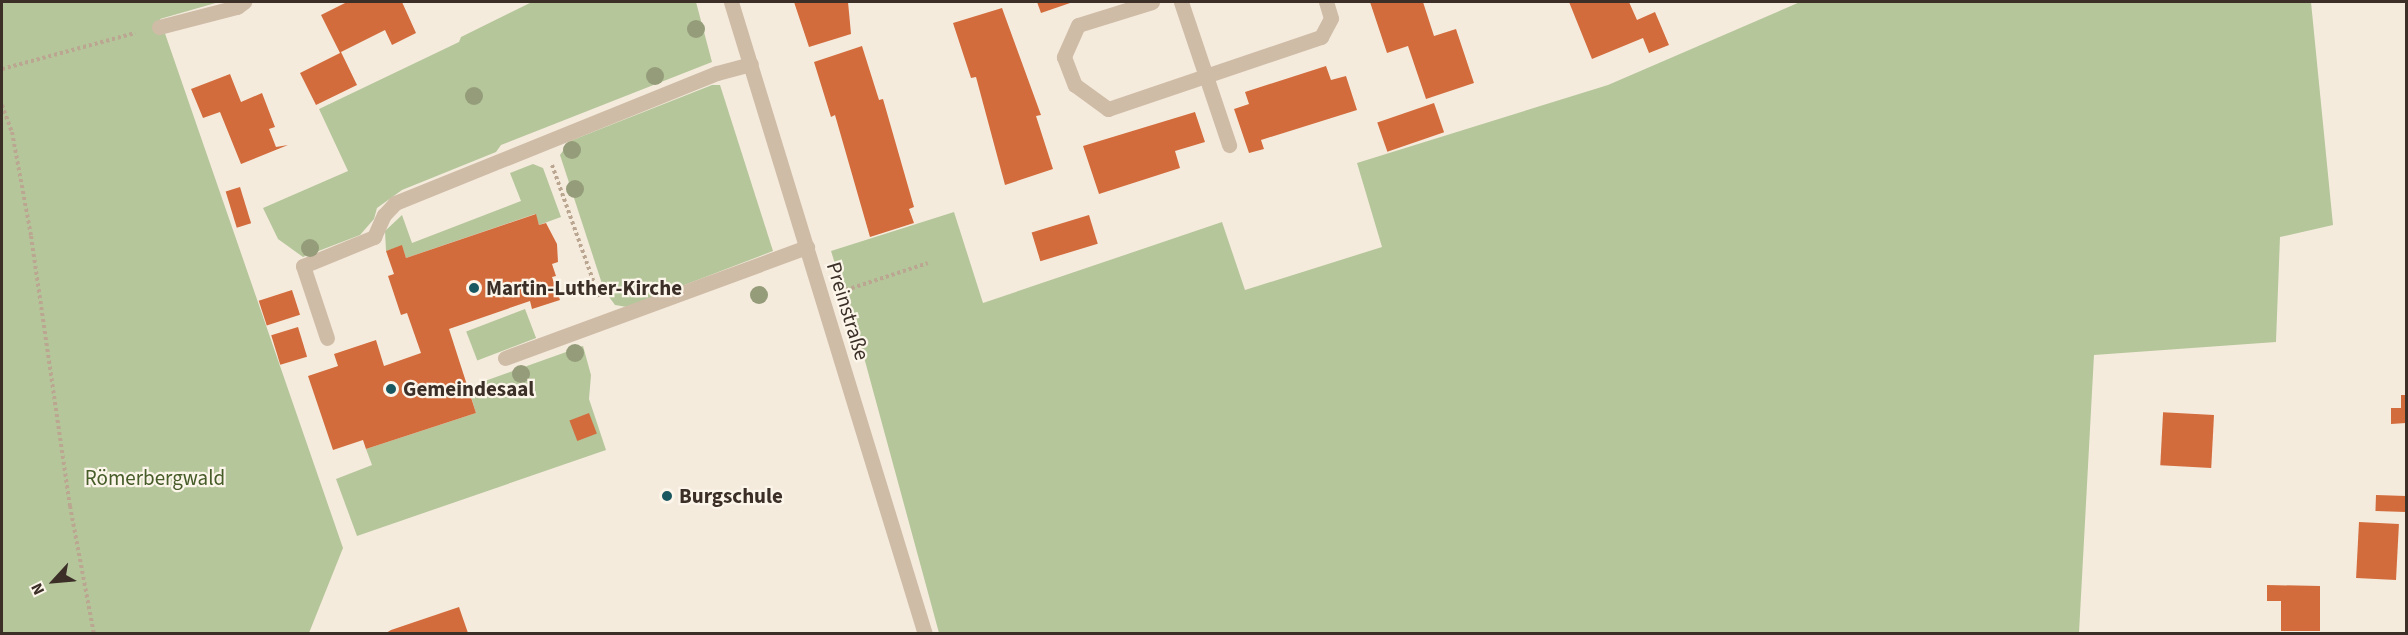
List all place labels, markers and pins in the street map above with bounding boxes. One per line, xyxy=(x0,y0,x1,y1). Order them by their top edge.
place label: Martin-Luther-Kirche xyxy=(486,275,682,301)
marker: Martin-Luther-Kirche xyxy=(467,281,481,295)
place label: Gemeindesaal xyxy=(403,376,534,402)
marker: Gemeindesaal xyxy=(384,382,398,396)
place label: Burgschule xyxy=(679,483,783,509)
marker: Burgschule xyxy=(660,489,674,503)

